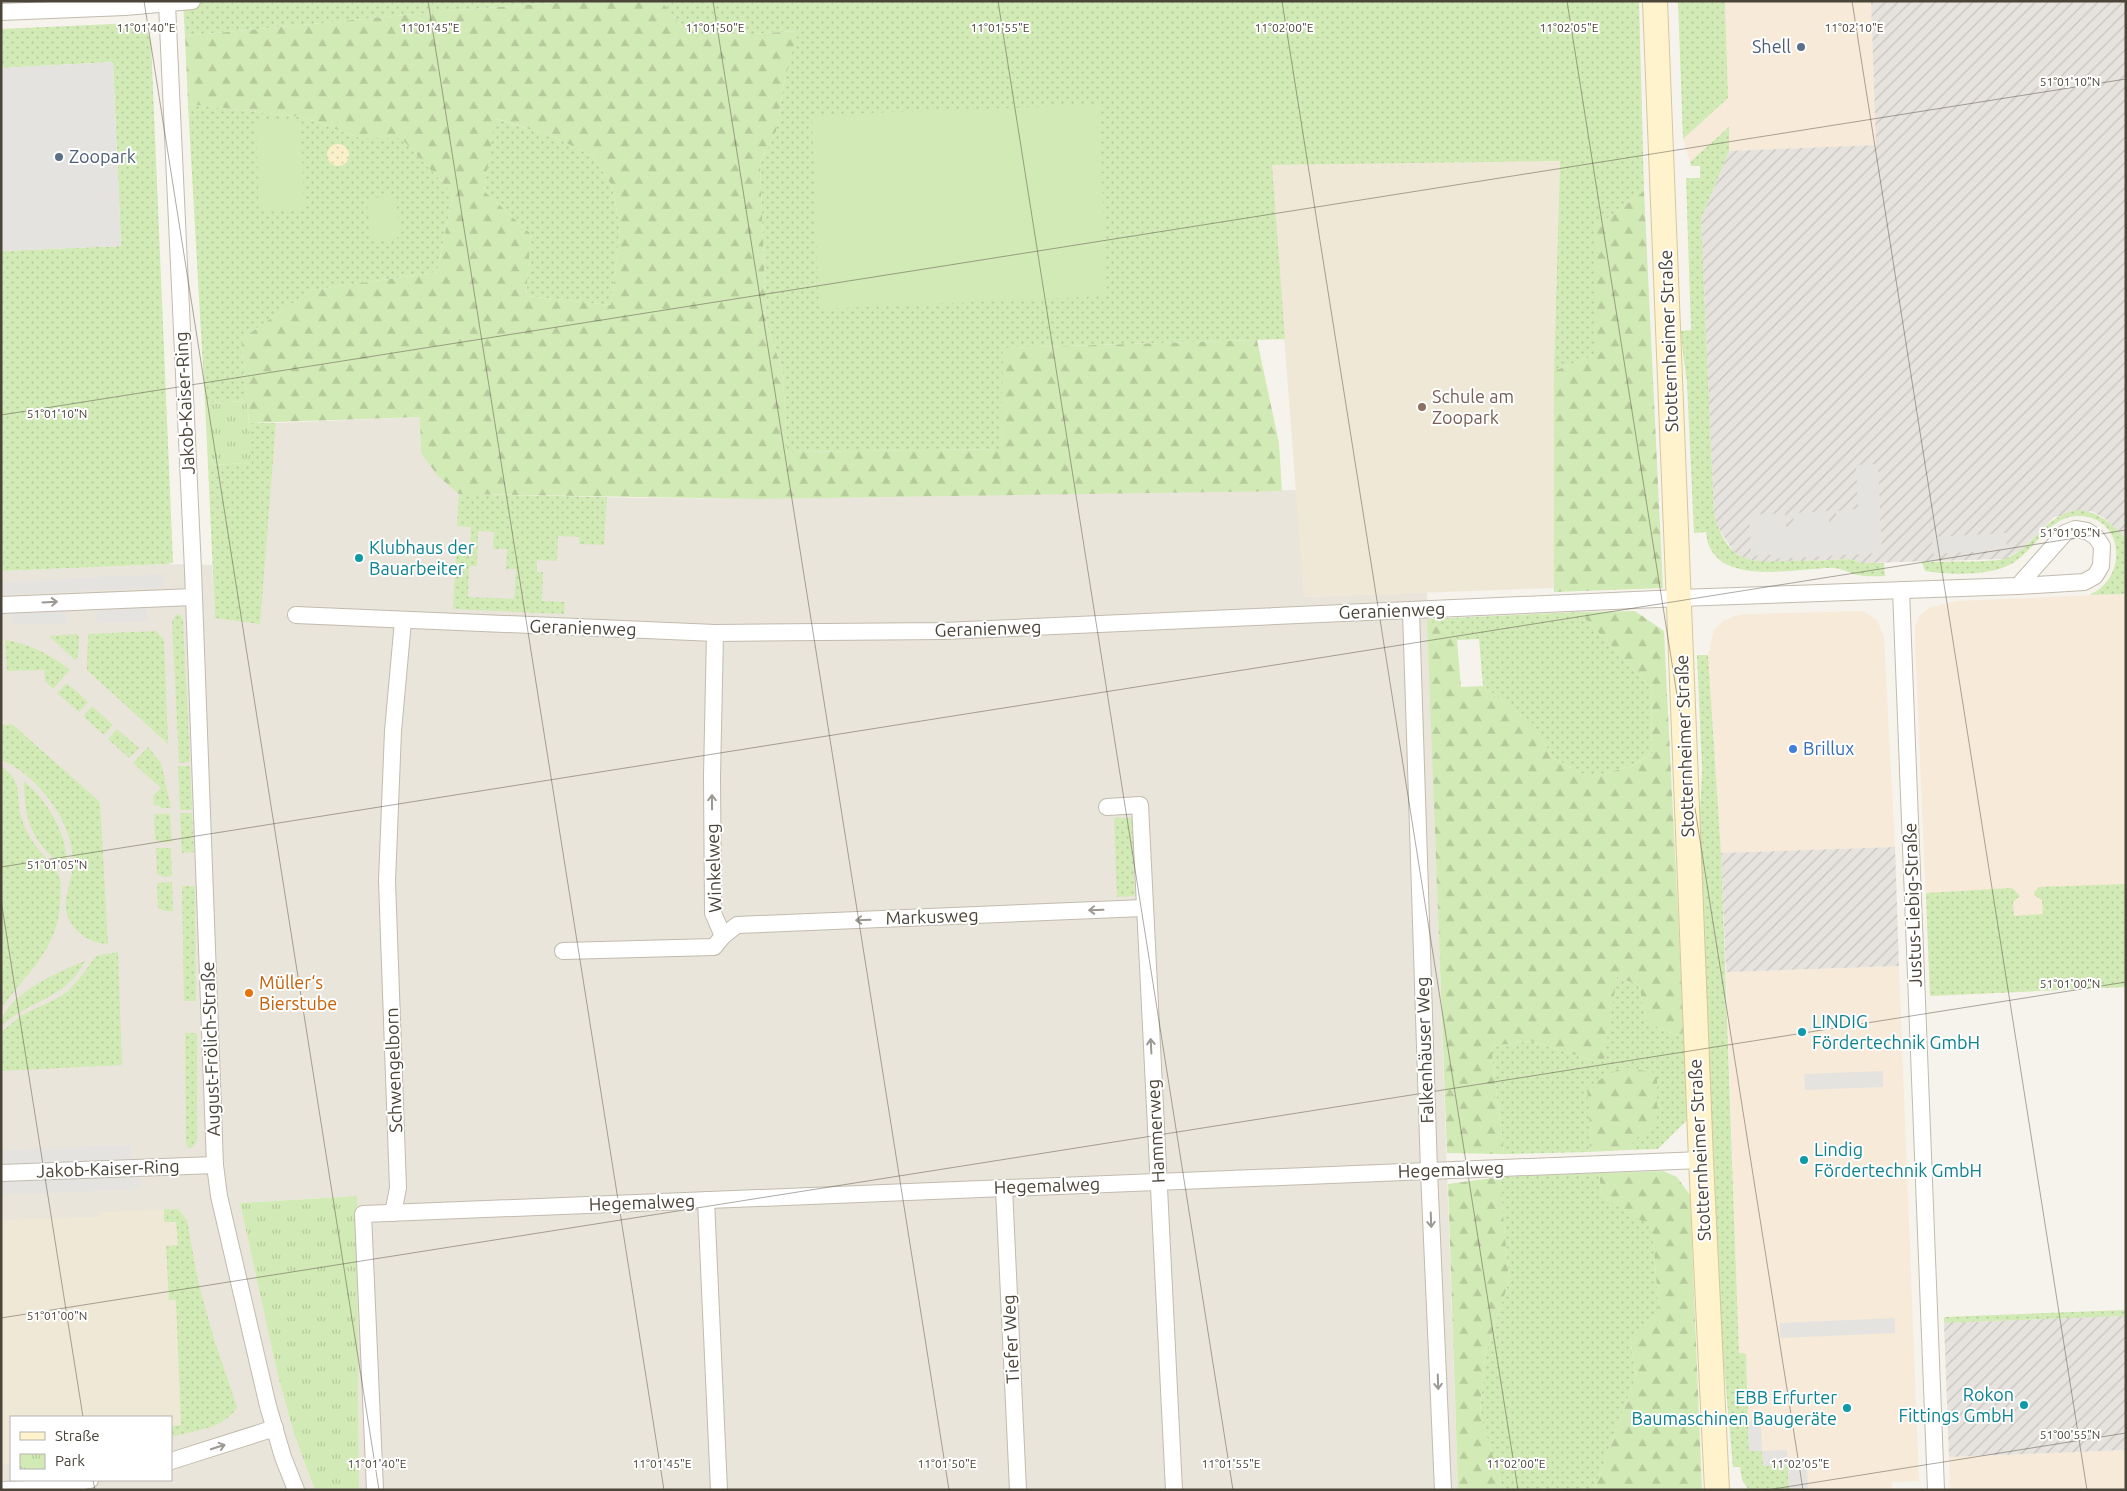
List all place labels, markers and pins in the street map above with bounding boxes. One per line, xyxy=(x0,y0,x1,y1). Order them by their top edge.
place label: Shell xyxy=(1752,36,1791,56)
marker: Shell xyxy=(1795,41,1807,53)
place label: Zoopark xyxy=(69,146,136,166)
marker: Zoopark xyxy=(53,151,65,163)
place label: Schule am Zoopark xyxy=(1432,386,1514,427)
marker: Schule am Zoopark xyxy=(1416,401,1428,413)
place label: Klubhaus der Bauarbeiter xyxy=(369,537,475,578)
marker: Klubhaus der Bauarbeiter xyxy=(353,552,365,564)
place label: Brillux xyxy=(1803,738,1854,758)
marker: Brillux xyxy=(1787,743,1799,755)
place label: Müller‘s Bierstube xyxy=(259,972,337,1013)
marker: Müller‘s Bierstube xyxy=(243,987,255,999)
place label: LINDIG Fördertechnik GmbH xyxy=(1812,1011,1980,1052)
marker: LINDIG Fördertechnik GmbH xyxy=(1796,1026,1808,1038)
place label: Lindig Fördertechnik GmbH xyxy=(1814,1139,1982,1180)
marker: Lindig Fördertechnik GmbH xyxy=(1798,1154,1810,1166)
place label: Rokon Fittings GmbH xyxy=(1899,1384,2014,1425)
place label: EBB Erfurter Baumaschinen Baugeräte xyxy=(1632,1387,1837,1428)
marker: Rokon Fittings GmbH xyxy=(2018,1399,2030,1411)
marker: EBB Erfurter Baumaschinen Baugeräte xyxy=(1841,1402,1853,1414)

